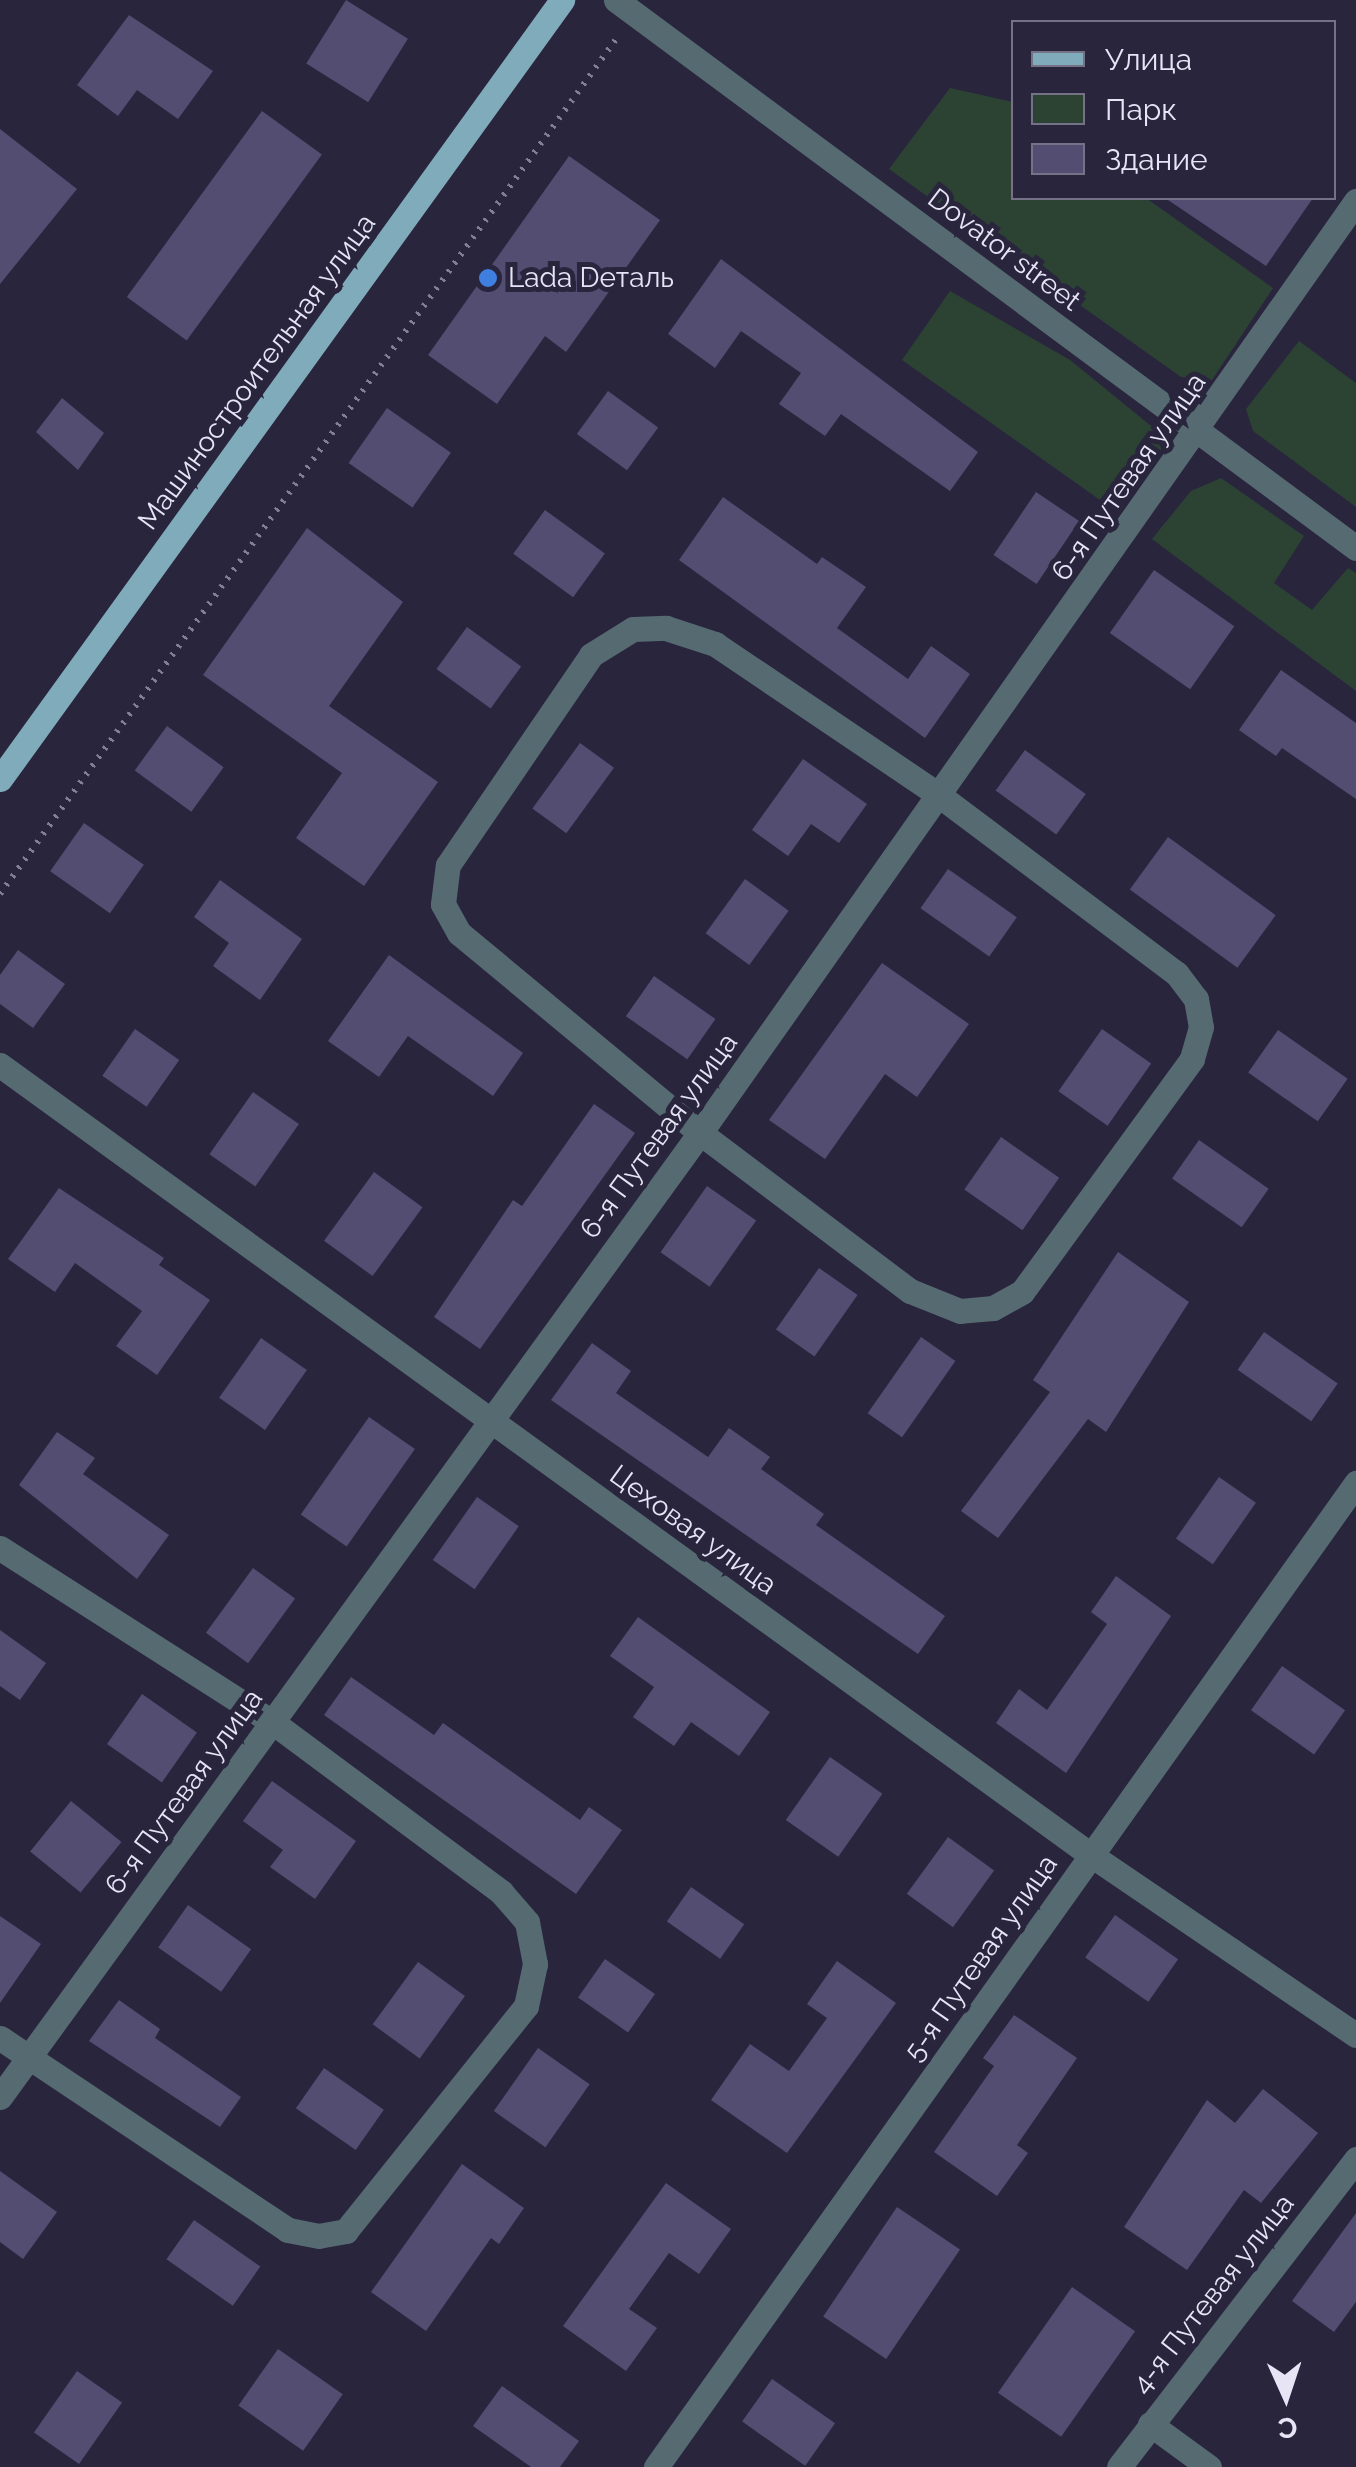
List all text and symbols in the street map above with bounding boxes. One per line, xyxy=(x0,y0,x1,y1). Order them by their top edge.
legend xyxy=(1011,20,1336,200)
text: Улица xyxy=(1105,42,1192,77)
text: Парк xyxy=(1105,92,1177,127)
text: Здание xyxy=(1105,142,1208,177)
street label: Dovator street xyxy=(921,182,1087,318)
street label: Машиностроительная улица xyxy=(131,207,383,537)
place label: Lada Dеталь xyxy=(508,261,674,295)
marker: Lada Dеталь xyxy=(477,267,499,289)
street label: 6-я Путевая улица xyxy=(1045,366,1213,588)
street label: 6-я Путевая улица xyxy=(573,1026,745,1246)
street label: Цеховая улица xyxy=(603,1458,783,1602)
street label: 6-я Путевая улица xyxy=(98,1682,270,1902)
street label: 5-я Путевая улица xyxy=(897,1848,1065,2068)
street label: 4-я Путевая улица xyxy=(1124,2187,1302,2401)
north arrow xyxy=(1236,2347,1336,2447)
text: С xyxy=(1277,2410,1298,2444)

